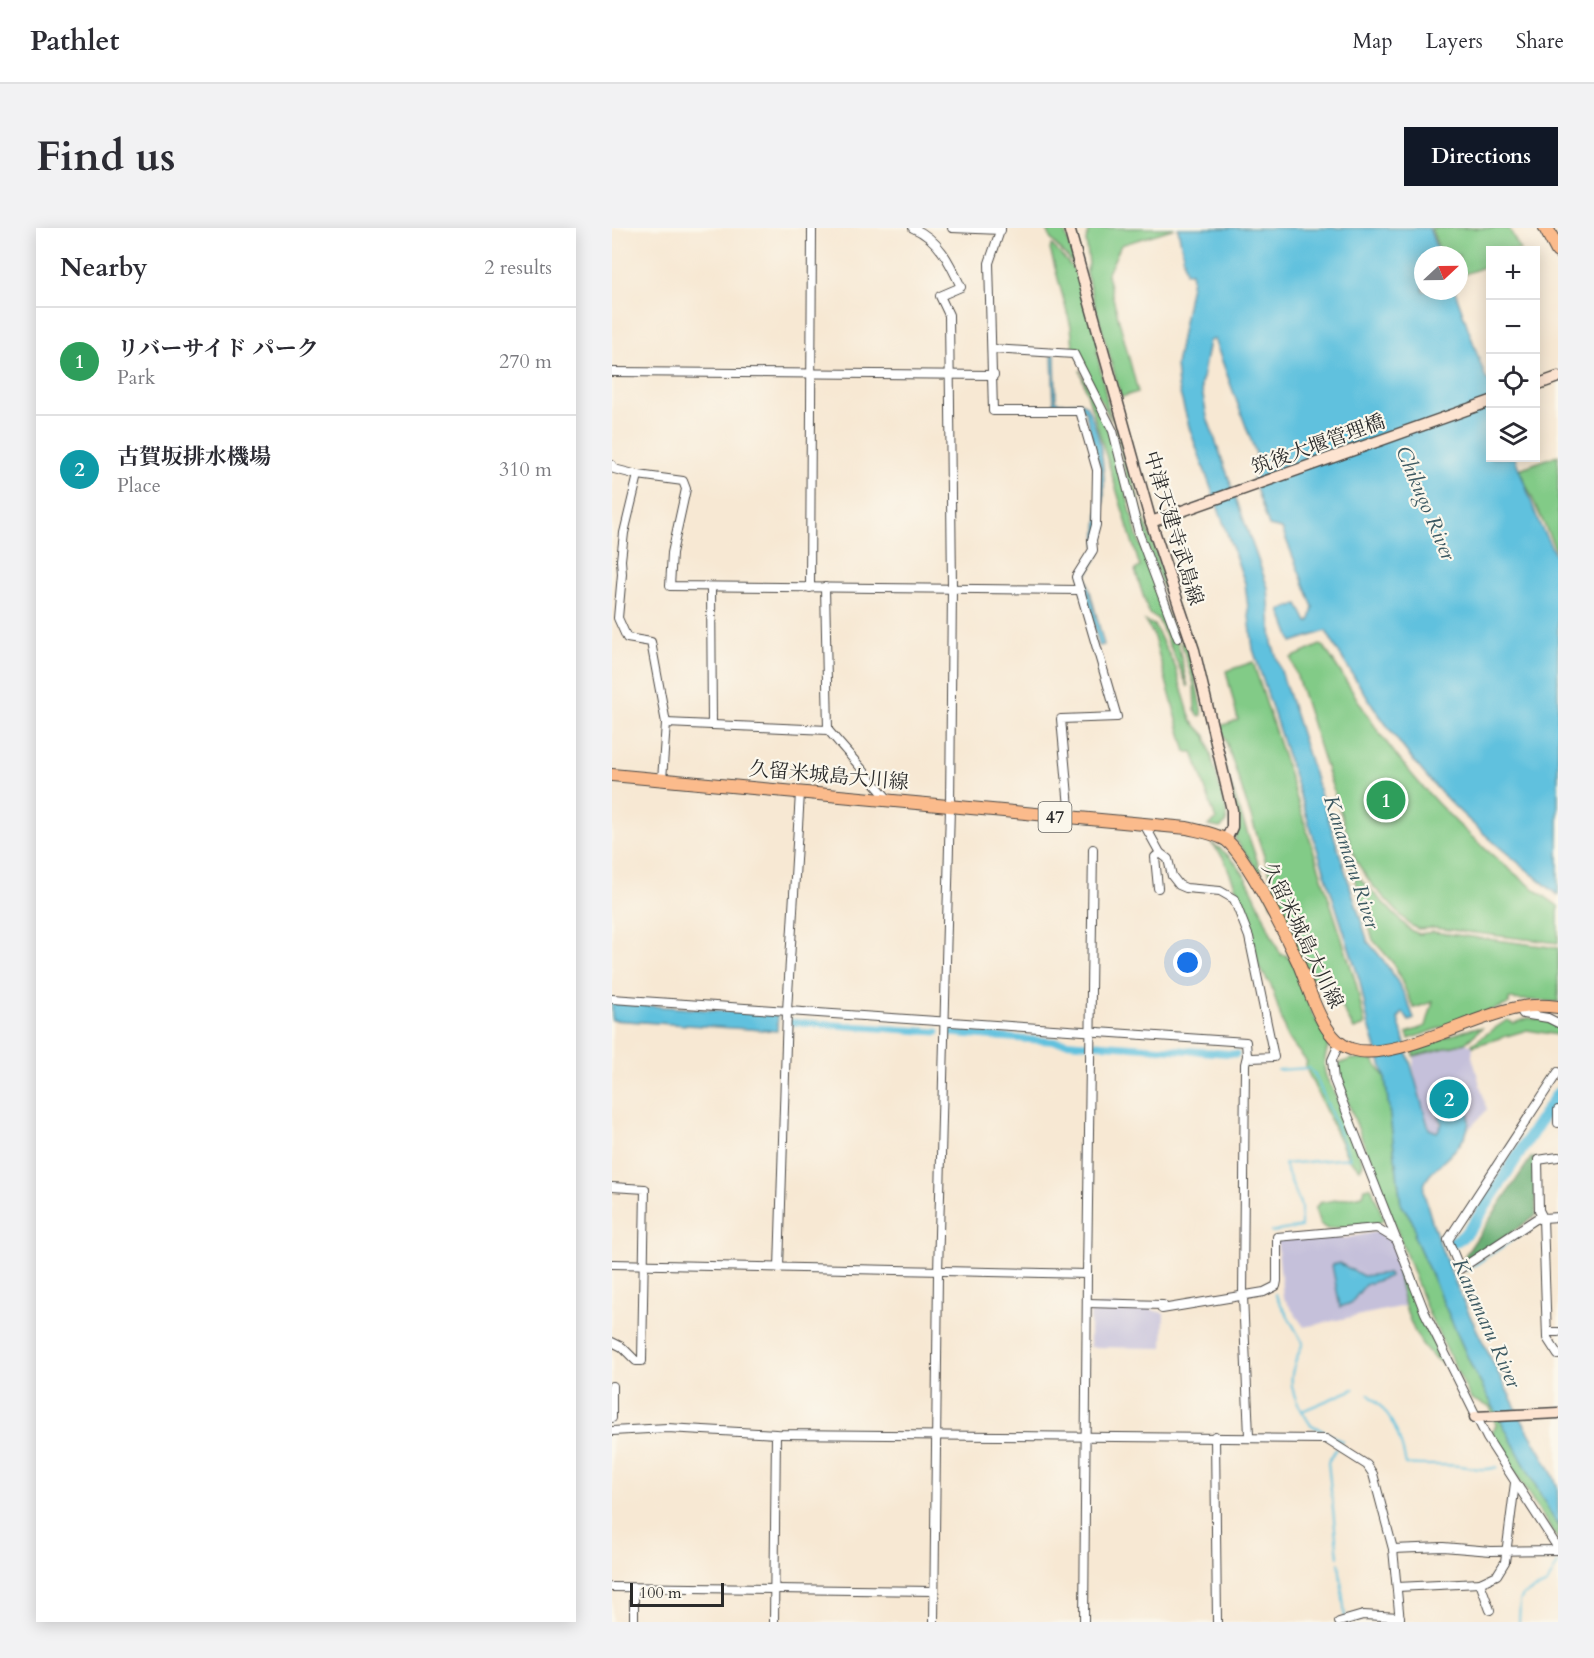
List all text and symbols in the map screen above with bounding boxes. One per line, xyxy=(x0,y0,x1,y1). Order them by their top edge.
text: Pathlet xyxy=(30,22,119,60)
text: Map xyxy=(1353,27,1393,56)
text: Layers xyxy=(1426,27,1483,56)
text: Share xyxy=(1516,27,1564,56)
button: Directions xyxy=(1404,127,1558,186)
text: Find us xyxy=(36,128,176,185)
north arrow xyxy=(1414,246,1468,300)
map controls xyxy=(1486,246,1540,462)
button: + xyxy=(1486,246,1540,300)
text: Nearby xyxy=(60,250,148,285)
text: 2 results xyxy=(484,254,552,281)
button: − xyxy=(1486,300,1540,354)
text: リバーサイド パーク xyxy=(117,334,319,364)
text: 1 xyxy=(74,348,85,375)
text: 270 m xyxy=(499,348,552,375)
button: locate xyxy=(1486,354,1540,408)
text: Park xyxy=(117,364,155,391)
street label: 筑後大堰管理橋 xyxy=(1248,408,1389,481)
button: layers xyxy=(1486,408,1540,462)
text: 古賀坂排水機場 xyxy=(117,442,271,472)
water label: Chikugo River xyxy=(1388,442,1463,566)
street label: 中津天建寺武島線 xyxy=(1137,448,1210,609)
text: 2 xyxy=(74,456,85,483)
text: 310 m xyxy=(499,456,552,483)
text: Place xyxy=(117,472,161,499)
street label: 久留米城島大川線 xyxy=(748,755,910,796)
pin: 1 xyxy=(1366,778,1406,822)
water label: Kanamaru River xyxy=(1316,791,1387,934)
road number: 47 xyxy=(1038,802,1072,832)
street label: 久留米城島大川線 xyxy=(1255,857,1350,1013)
your location xyxy=(1173,948,1202,977)
pin: 2 xyxy=(1430,1076,1468,1122)
water label: Kanamaru River xyxy=(1445,1254,1529,1394)
scale bar xyxy=(630,1580,724,1608)
text: 100 m xyxy=(639,1582,681,1604)

